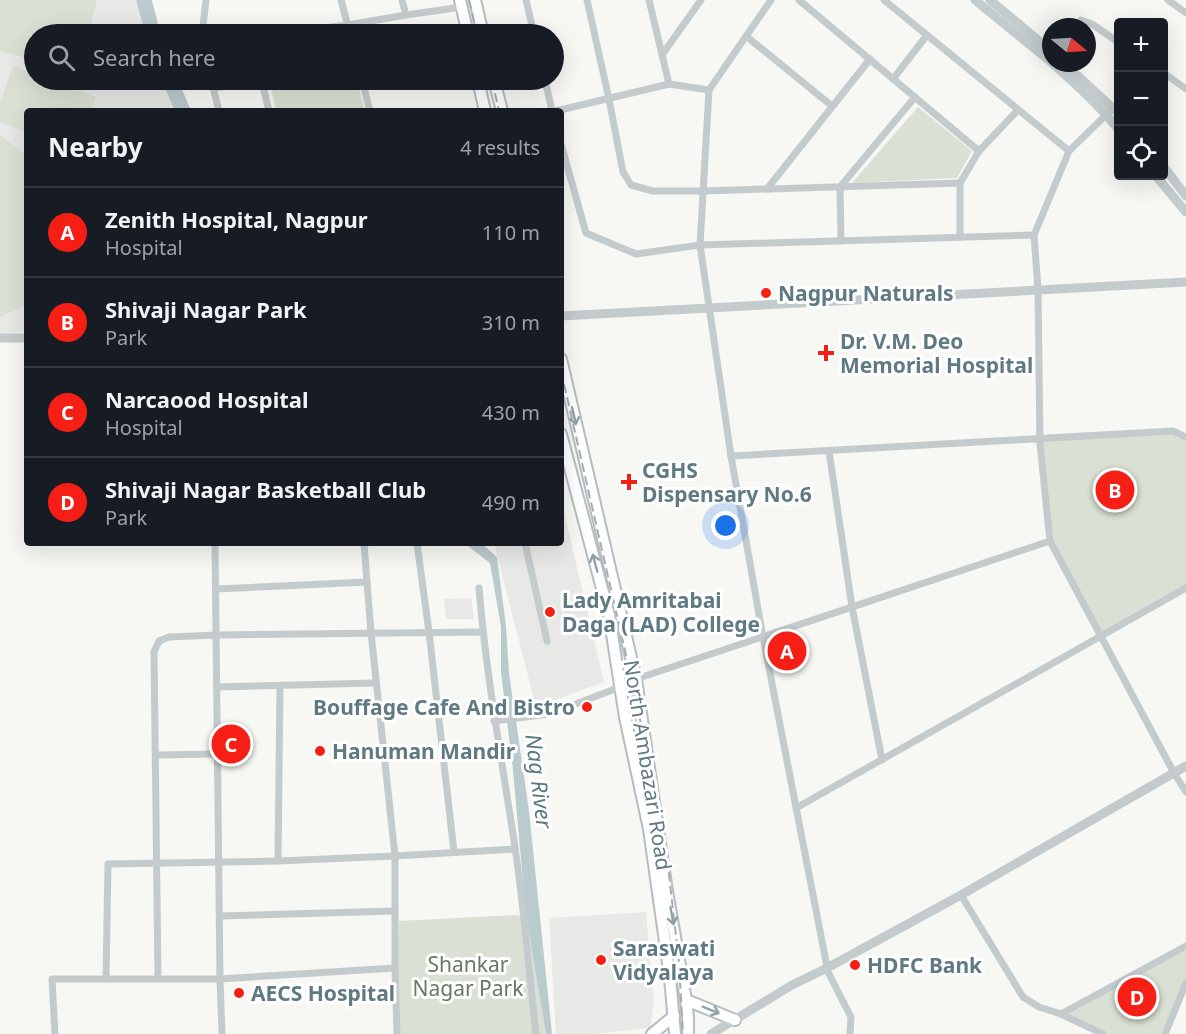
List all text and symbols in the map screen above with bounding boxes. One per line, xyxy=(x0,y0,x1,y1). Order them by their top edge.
north arrow xyxy=(1042,18,1096,72)
map controls xyxy=(1114,18,1168,180)
button: + xyxy=(1114,18,1168,72)
search box xyxy=(24,24,564,90)
icon: search xyxy=(45,41,78,74)
text: Search here xyxy=(93,42,215,72)
button: − xyxy=(1114,72,1168,126)
button: locate xyxy=(1114,126,1168,180)
text: Nearby xyxy=(48,129,143,165)
text: 4 results xyxy=(460,134,540,161)
text: Zenith Hospital, Nagpur xyxy=(105,204,368,234)
text: A xyxy=(61,219,74,246)
text: 110 m xyxy=(482,219,540,246)
text: Hospital xyxy=(105,234,183,261)
place label: Nagpur Naturals xyxy=(778,279,953,307)
marker: Nagpur Naturals xyxy=(759,286,773,300)
text: Shivaji Nagar Park xyxy=(105,294,307,324)
text: B xyxy=(61,309,74,336)
text: 310 m xyxy=(482,309,540,336)
text: Park xyxy=(105,324,147,351)
place label: Dr. V.M. Deo Memorial Hospital xyxy=(840,327,1033,379)
marker: Dr. V.M. Deo Memorial Hospital xyxy=(817,344,835,362)
text: Narcaood Hospital xyxy=(105,384,309,414)
text: C xyxy=(61,399,74,426)
text: 430 m xyxy=(482,399,540,426)
one-way arrow xyxy=(569,406,581,425)
text: Hospital xyxy=(105,414,183,441)
place label: CGHS Dispensary No.6 xyxy=(642,456,812,508)
pin: B xyxy=(1096,468,1134,512)
marker: CGHS Dispensary No.6 xyxy=(620,473,638,491)
text: Shivaji Nagar Basketball Club xyxy=(105,474,426,504)
text: D xyxy=(60,489,75,516)
text: 490 m xyxy=(482,489,540,516)
text: Park xyxy=(105,504,147,531)
your location xyxy=(711,511,740,540)
one-way arrow xyxy=(589,554,600,573)
place label: Lady Amritabai Daga (LAD) College xyxy=(562,586,760,638)
marker: Lady Amritabai Daga (LAD) College xyxy=(543,605,557,619)
pin: A xyxy=(768,628,806,674)
street label: North Ambazari Road xyxy=(618,658,678,872)
place label: Bouffage Cafe And Bistro xyxy=(313,693,575,721)
marker: Bouffage Cafe And Bistro xyxy=(580,700,594,714)
pin: C xyxy=(212,722,250,766)
water label: Nag River xyxy=(519,732,561,831)
place label: Hanuman Mandir xyxy=(332,737,516,765)
marker: Hanuman Mandir xyxy=(313,744,327,758)
one-way arrow xyxy=(666,906,677,925)
place label: Saraswati Vidyalaya xyxy=(613,934,715,986)
park label: Shankar Nagar Park xyxy=(413,950,524,1002)
place label: HDFC Bank xyxy=(867,951,983,979)
marker: Saraswati Vidyalaya xyxy=(594,953,608,967)
marker: HDFC Bank xyxy=(848,958,862,972)
pin: D xyxy=(1118,974,1156,1020)
place label: AECS Hospital xyxy=(251,979,395,1007)
marker: AECS Hospital xyxy=(232,986,246,1000)
one-way arrow xyxy=(701,1005,719,1016)

